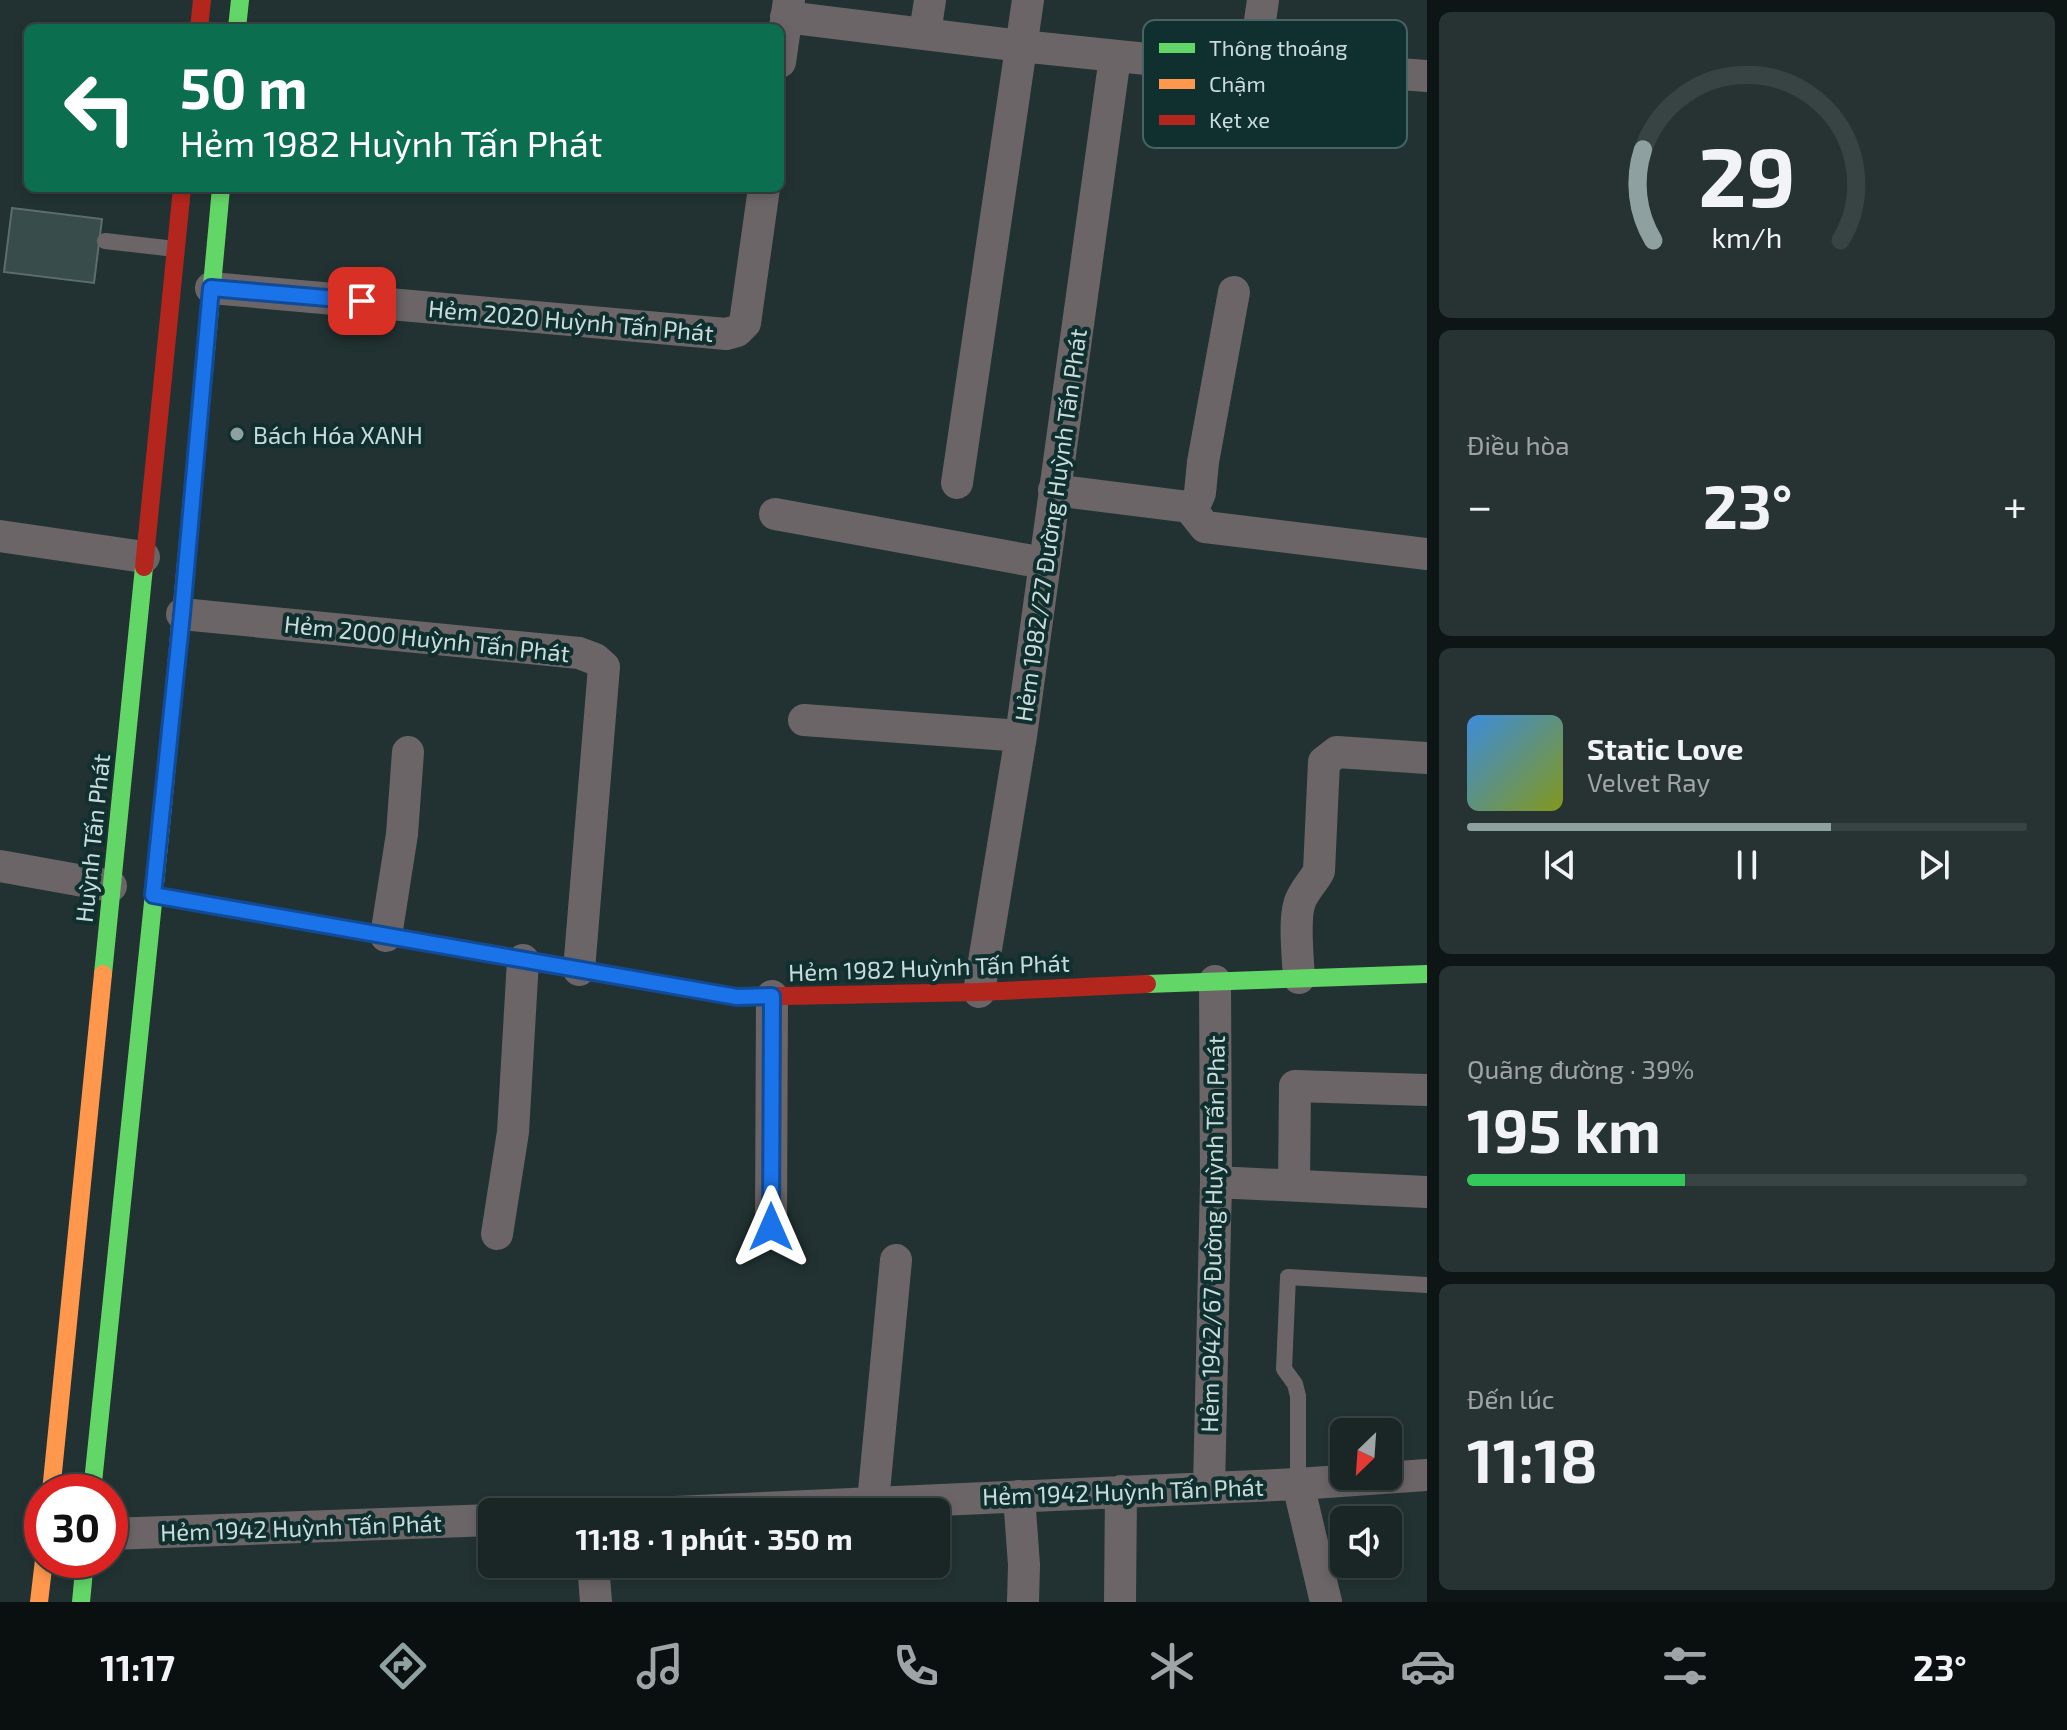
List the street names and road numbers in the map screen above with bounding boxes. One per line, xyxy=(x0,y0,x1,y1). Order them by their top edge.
street label: Hẻm 2020 Huỳnh Tấn Phát xyxy=(427,293,715,347)
street label: Hẻm 1982/27 Đường Huỳnh Tấn Phát xyxy=(1008,326,1092,724)
street label: Hẻm 2000 Huỳnh Tấn Phát xyxy=(283,609,571,667)
street label: Huỳnh Tấn Phát xyxy=(69,752,115,924)
street label: Hẻm 1982 Huỳnh Tấn Phát xyxy=(788,948,1070,986)
street label: Hẻm 1942/67 Đường Huỳnh Tấn Phát xyxy=(1194,1035,1230,1433)
street label: Hẻm 1942 Huỳnh Tấn Phát xyxy=(982,1472,1264,1510)
street label: Hẻm 1942 Huỳnh Tấn Phát xyxy=(160,1508,442,1546)

